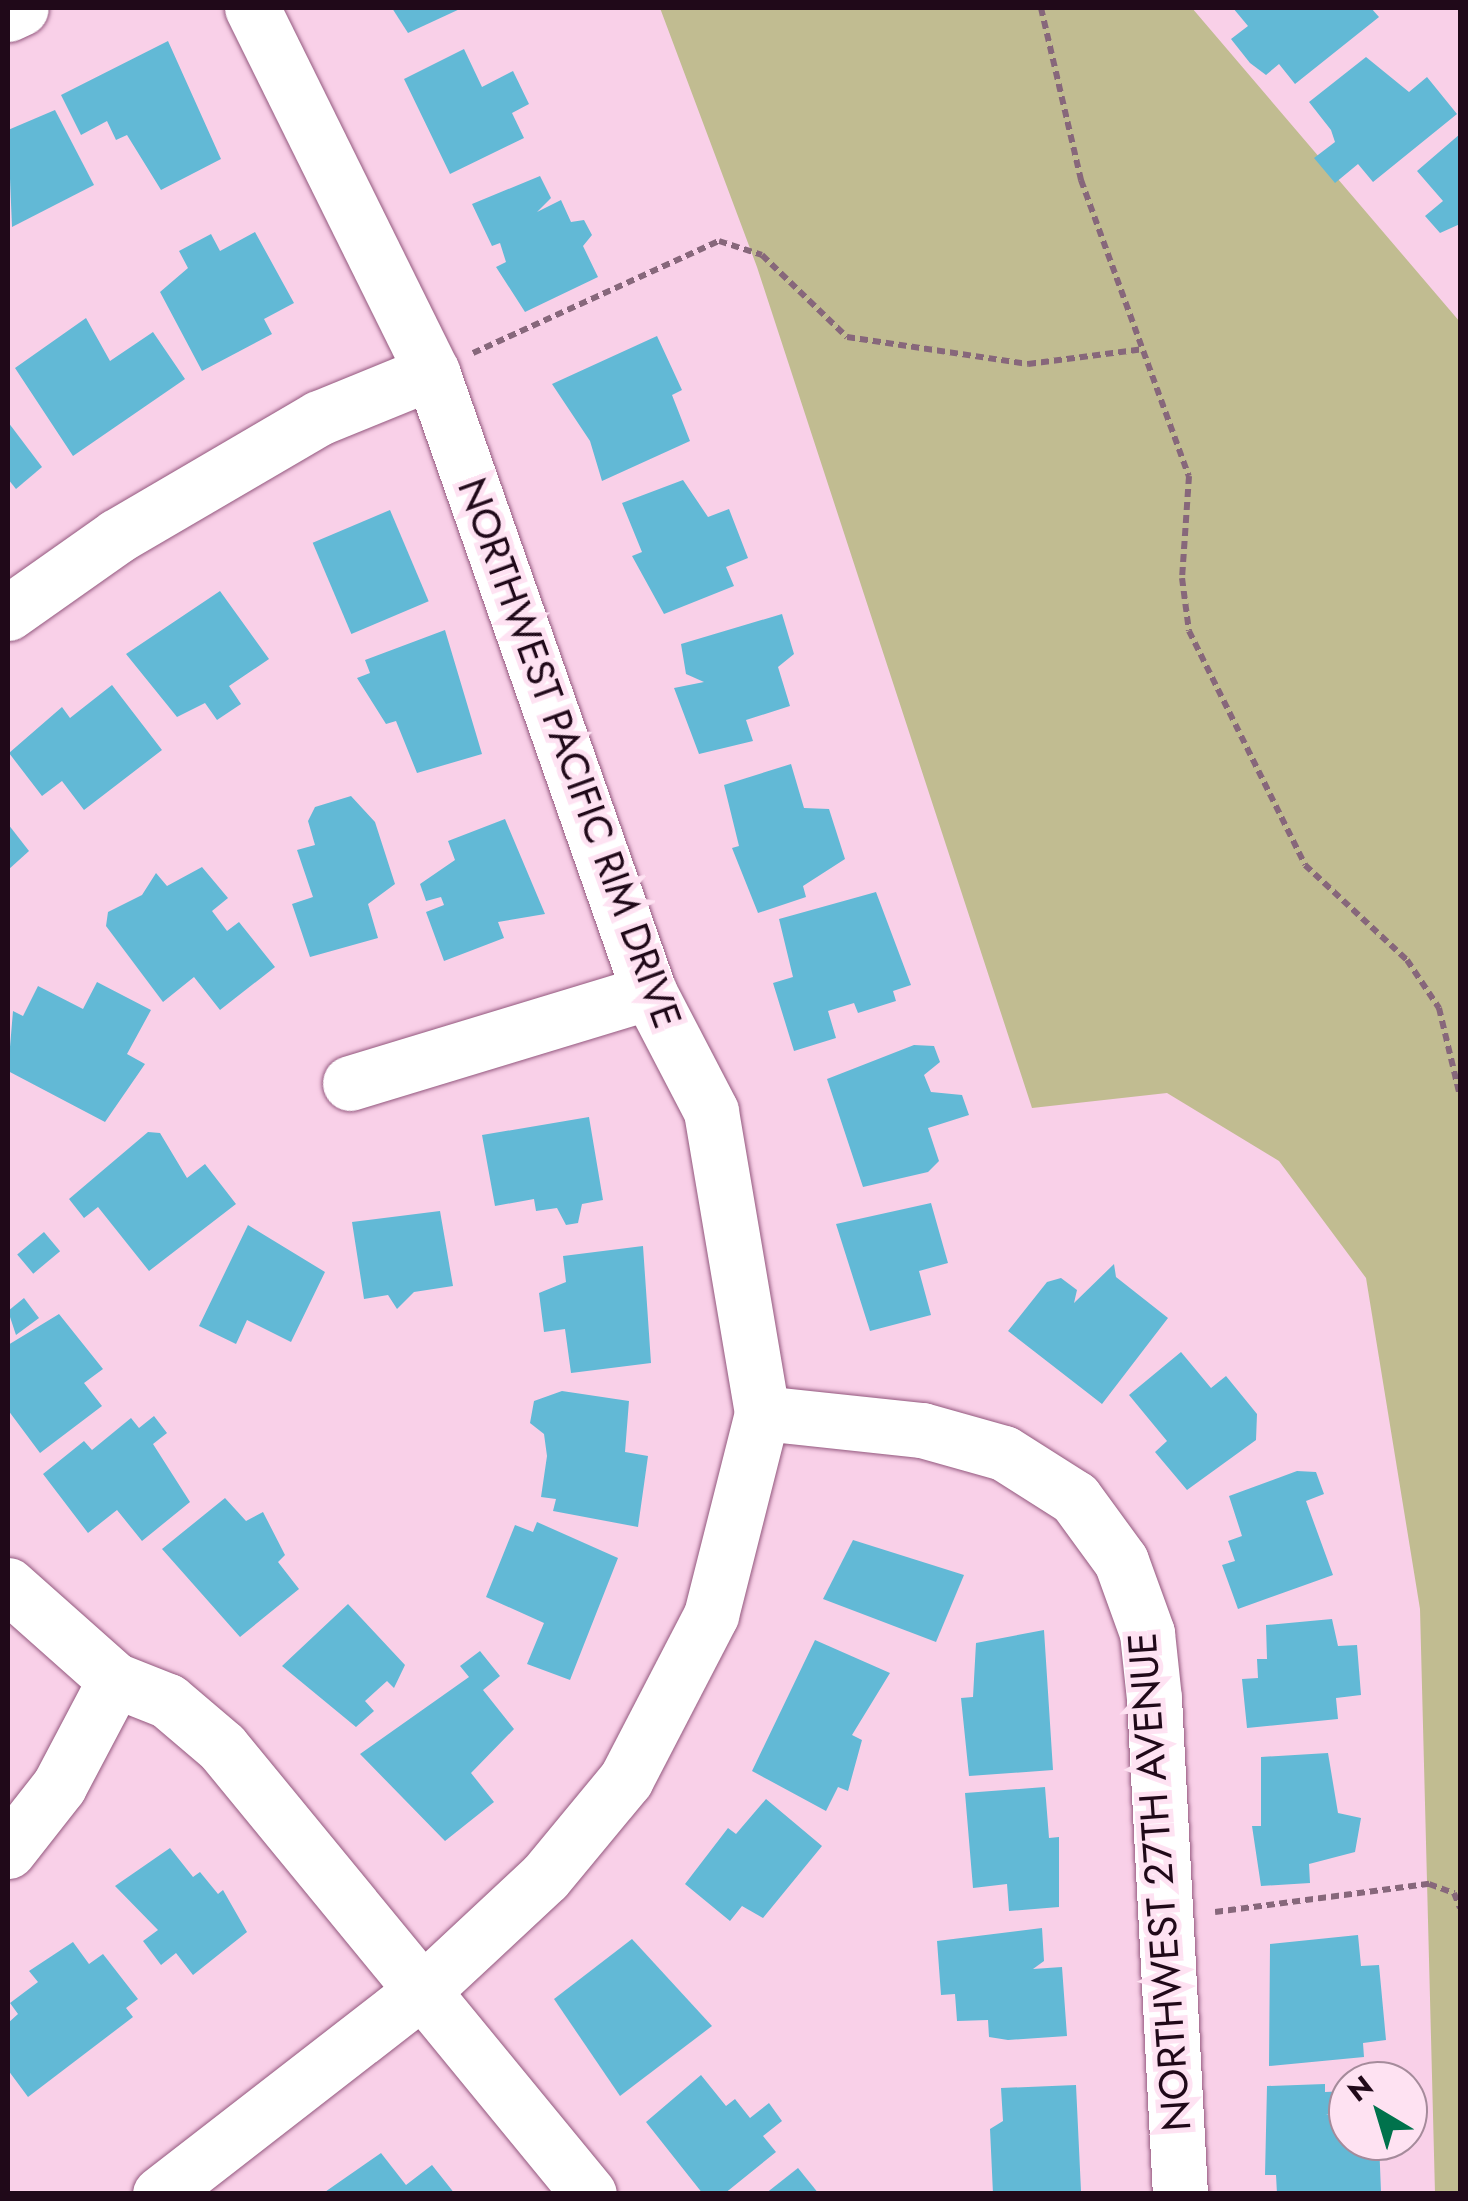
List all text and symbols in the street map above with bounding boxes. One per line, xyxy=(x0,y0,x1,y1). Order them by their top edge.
street label: NORTHWEST PACIFIC RIM DRIVE xyxy=(448,472,692,1034)
street label: NORTHWEST 27TH AVENUE xyxy=(1118,1631,1200,2133)
north arrow xyxy=(1328,2061,1428,2161)
text: N xyxy=(1339,2066,1382,2112)

